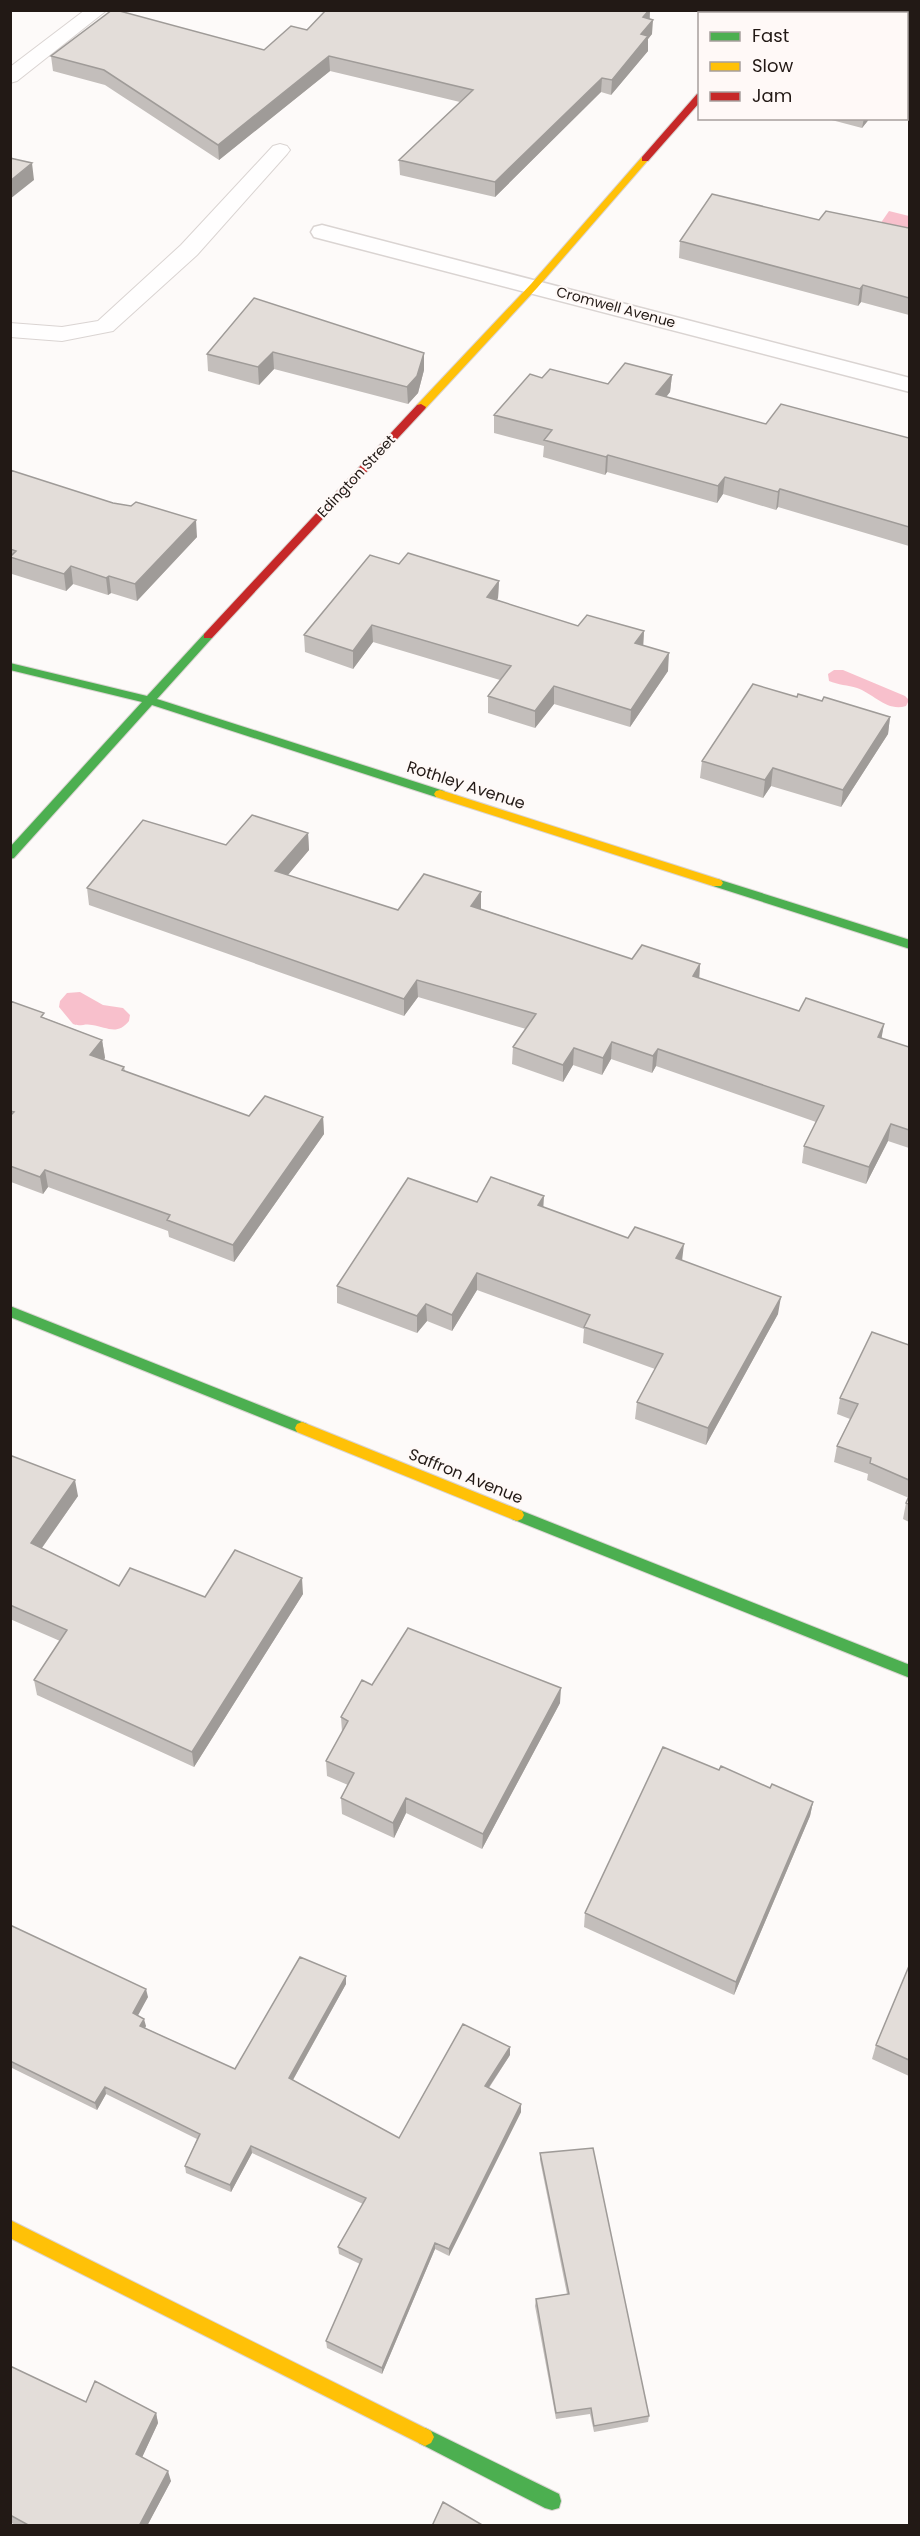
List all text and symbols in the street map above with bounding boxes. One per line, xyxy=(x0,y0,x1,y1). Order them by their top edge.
legend xyxy=(698,12,908,120)
text: Fast xyxy=(752,23,789,48)
text: Slow xyxy=(752,53,794,78)
text: Jam xyxy=(752,83,792,108)
street label: Cromwell Avenue xyxy=(554,281,678,333)
street label: Edington Street xyxy=(312,430,400,522)
street label: Rothley Avenue xyxy=(404,755,528,815)
street label: Saffron Avenue xyxy=(405,1443,527,1509)

